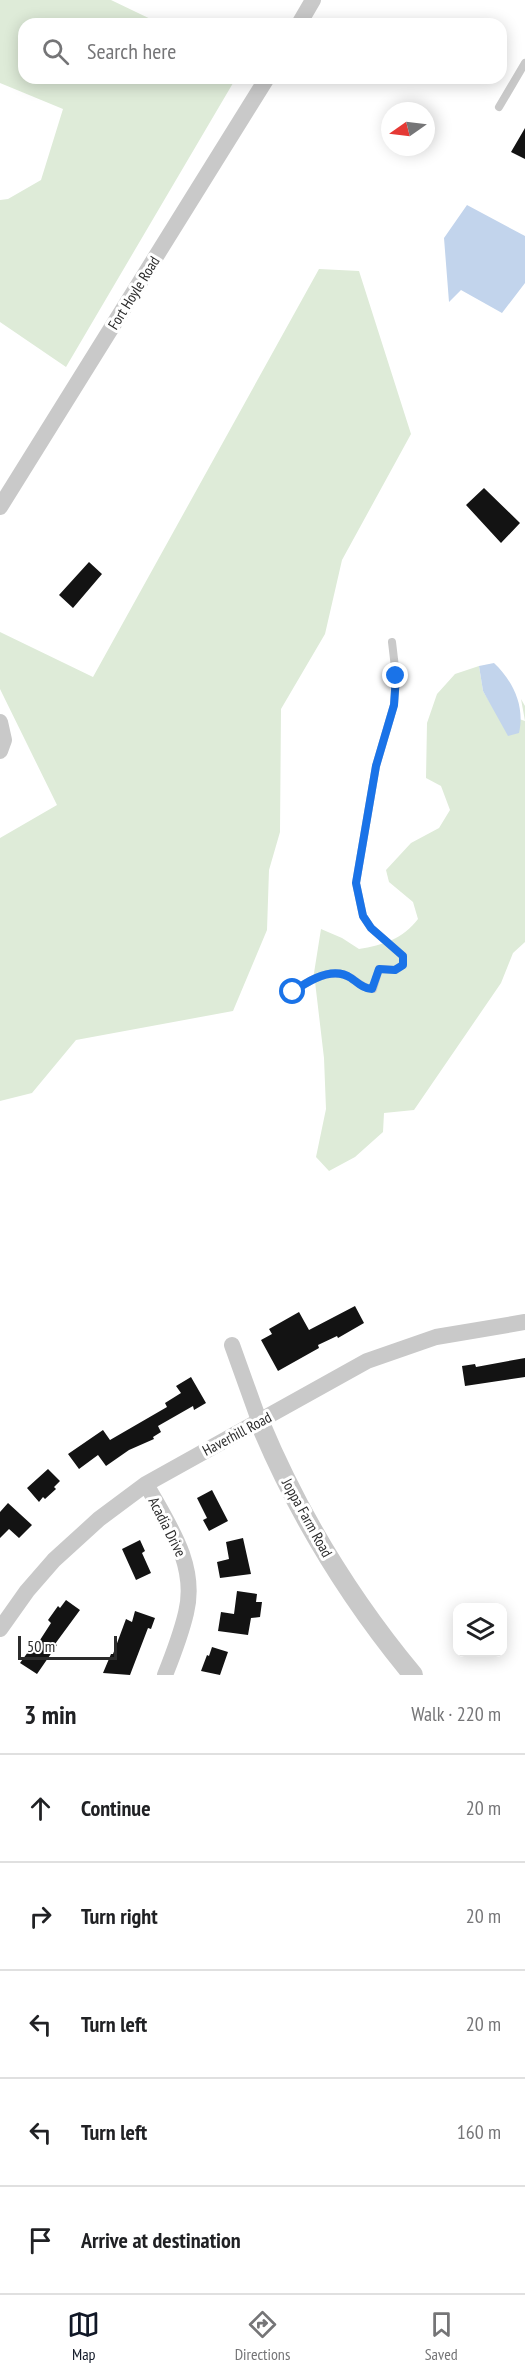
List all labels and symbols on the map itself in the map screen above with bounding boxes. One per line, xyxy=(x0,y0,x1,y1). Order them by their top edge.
north arrow xyxy=(381,102,435,156)
street label: Fort Hoyle Road xyxy=(104,253,164,333)
route end xyxy=(382,662,408,688)
route start xyxy=(279,978,305,1004)
street label: Haverhill Road xyxy=(199,1407,275,1460)
street label: Joppa Farm Road xyxy=(278,1474,337,1560)
street label: Acadia Drive xyxy=(144,1494,191,1560)
scale bar xyxy=(18,1633,117,1660)

